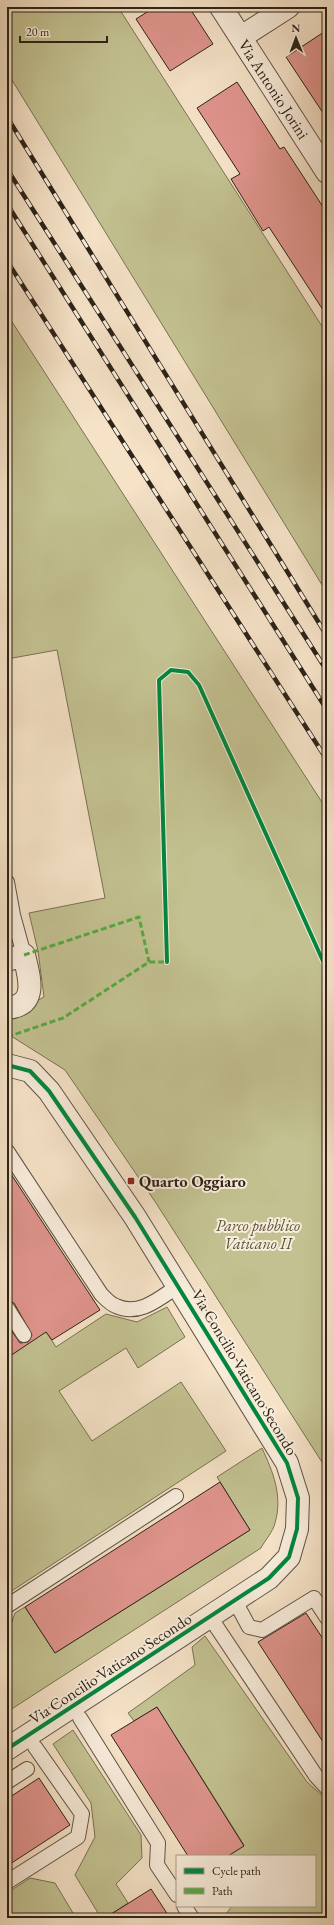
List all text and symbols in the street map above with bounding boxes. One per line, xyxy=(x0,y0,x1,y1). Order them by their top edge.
scale bar xyxy=(20,18,107,44)
north arrow xyxy=(276,18,316,58)
text: N xyxy=(291,21,300,35)
text: 20 m xyxy=(26,24,50,40)
street label: Via Antonio Jorini xyxy=(233,35,314,143)
place label: Quarto Oggiaro xyxy=(139,1171,246,1192)
marker: Quarto Oggiaro xyxy=(126,1176,136,1186)
park label: Parco pubblico Vaticano II xyxy=(216,1215,300,1254)
street label: Via Concilio Vaticano Secondo xyxy=(187,1286,302,1459)
street label: Via Concilio Vaticano Secondo xyxy=(25,1608,196,1729)
legend xyxy=(176,1855,316,1907)
text: Cycle path xyxy=(212,1863,261,1879)
text: Path xyxy=(212,1883,233,1899)

